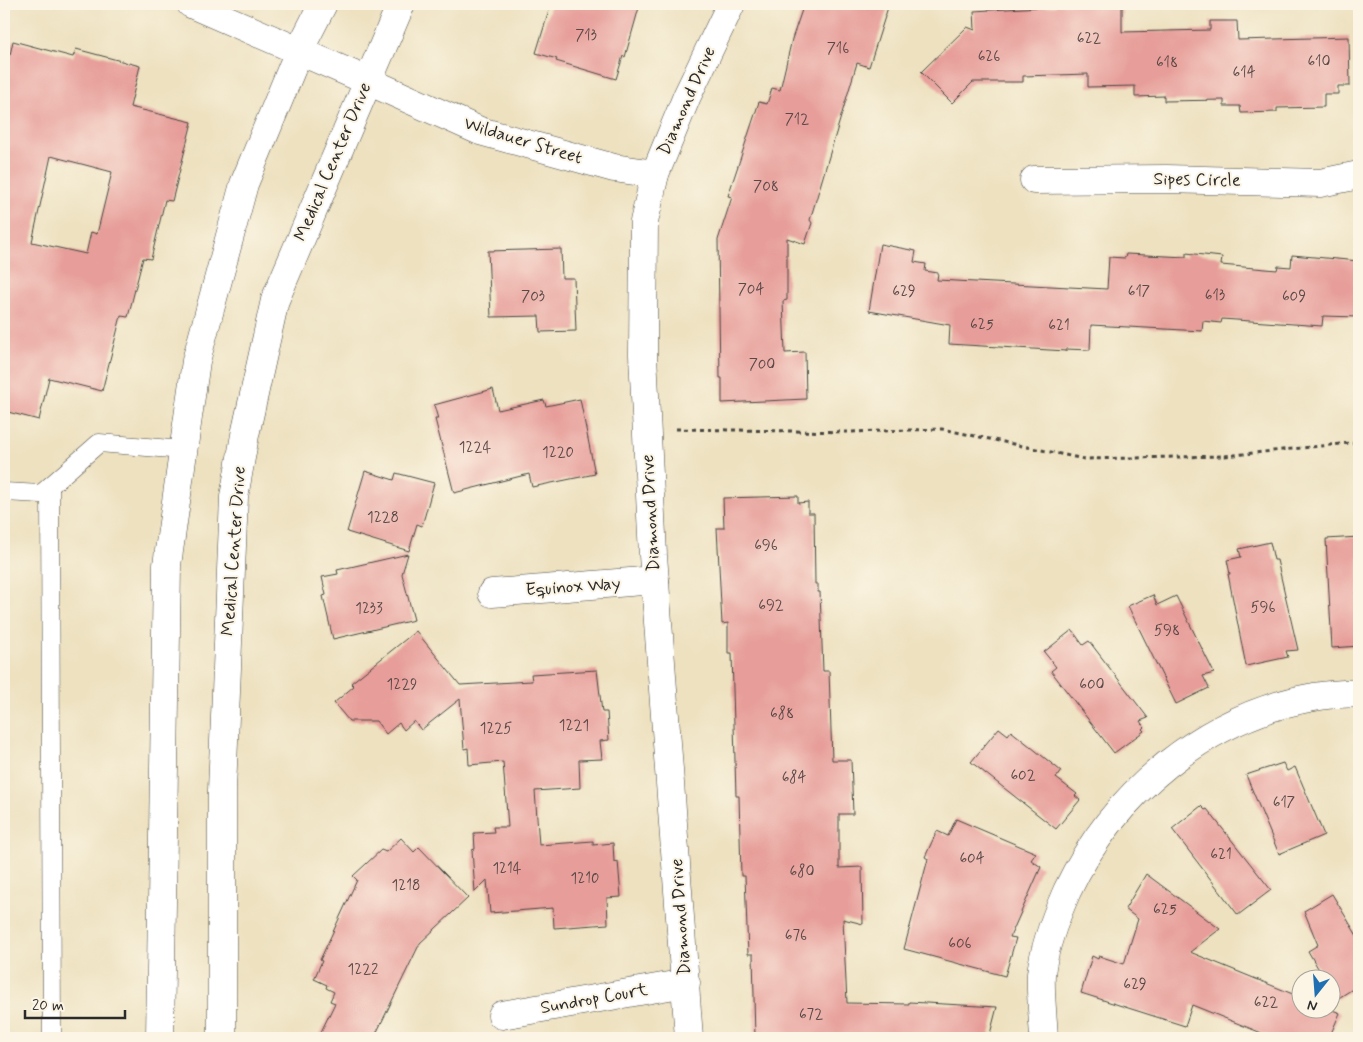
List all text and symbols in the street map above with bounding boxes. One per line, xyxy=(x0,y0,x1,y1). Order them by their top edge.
house number: 713 xyxy=(575,26,597,46)
house number: 622 xyxy=(1077,29,1101,49)
house number: 716 xyxy=(827,39,849,59)
street label: Diamond Drive xyxy=(652,43,722,159)
house number: 626 xyxy=(978,47,1000,67)
house number: 610 xyxy=(1307,52,1331,72)
house number: 618 xyxy=(1156,53,1178,73)
house number: 614 xyxy=(1233,63,1256,83)
street label: Medical Center Drive xyxy=(289,79,377,245)
house number: 712 xyxy=(785,110,809,130)
street label: Wildauer Street xyxy=(461,112,585,170)
street label: Sipes Circle xyxy=(1153,167,1241,193)
house number: 708 xyxy=(753,177,779,197)
house number: 704 xyxy=(738,280,764,300)
house number: 629 xyxy=(892,282,916,302)
house number: 617 xyxy=(1128,282,1150,302)
house number: 613 xyxy=(1205,286,1225,306)
house number: 703 xyxy=(521,287,545,307)
house number: 609 xyxy=(1282,287,1306,307)
house number: 625 xyxy=(970,315,994,335)
house number: 621 xyxy=(1048,316,1070,336)
house number: 700 xyxy=(749,355,775,375)
house number: 1224 xyxy=(459,438,491,458)
house number: 1220 xyxy=(542,443,574,463)
street label: Diamond Drive xyxy=(636,454,666,572)
street label: Medical Center Drive xyxy=(216,465,252,637)
house number: 1228 xyxy=(367,508,399,528)
house number: 696 xyxy=(754,536,778,556)
street label: Equinox Way xyxy=(525,572,621,602)
house number: 692 xyxy=(758,596,784,616)
house number: 596 xyxy=(1250,598,1276,618)
house number: 1233 xyxy=(355,599,383,619)
house number: 598 xyxy=(1154,621,1180,641)
house number: 1229 xyxy=(387,675,417,695)
house number: 600 xyxy=(1079,675,1105,695)
house number: 688 xyxy=(770,704,794,724)
house number: 1221 xyxy=(559,716,589,736)
house number: 1225 xyxy=(480,719,512,739)
house number: 602 xyxy=(1010,766,1036,786)
house number: 684 xyxy=(782,768,807,788)
house number: 617 xyxy=(1273,793,1295,813)
house number: 621 xyxy=(1210,845,1232,865)
house number: 604 xyxy=(959,849,985,869)
street label: Diamond Drive xyxy=(665,858,697,976)
house number: 1214 xyxy=(492,859,522,879)
house number: 680 xyxy=(790,862,814,882)
house number: 1210 xyxy=(571,869,599,889)
house number: 1218 xyxy=(392,876,420,896)
house number: 625 xyxy=(1153,900,1177,920)
house number: 676 xyxy=(785,926,807,946)
house number: 606 xyxy=(948,934,972,954)
house number: 1222 xyxy=(348,960,378,980)
north arrow xyxy=(1290,970,1340,1020)
house number: 629 xyxy=(1123,975,1147,995)
street label: Sundrop Court xyxy=(539,978,650,1020)
scale bar xyxy=(25,987,125,1019)
house number: 622 xyxy=(1254,993,1278,1013)
text: 20 m xyxy=(32,996,64,1016)
text: N xyxy=(1305,996,1320,1015)
house number: 672 xyxy=(799,1005,823,1025)

